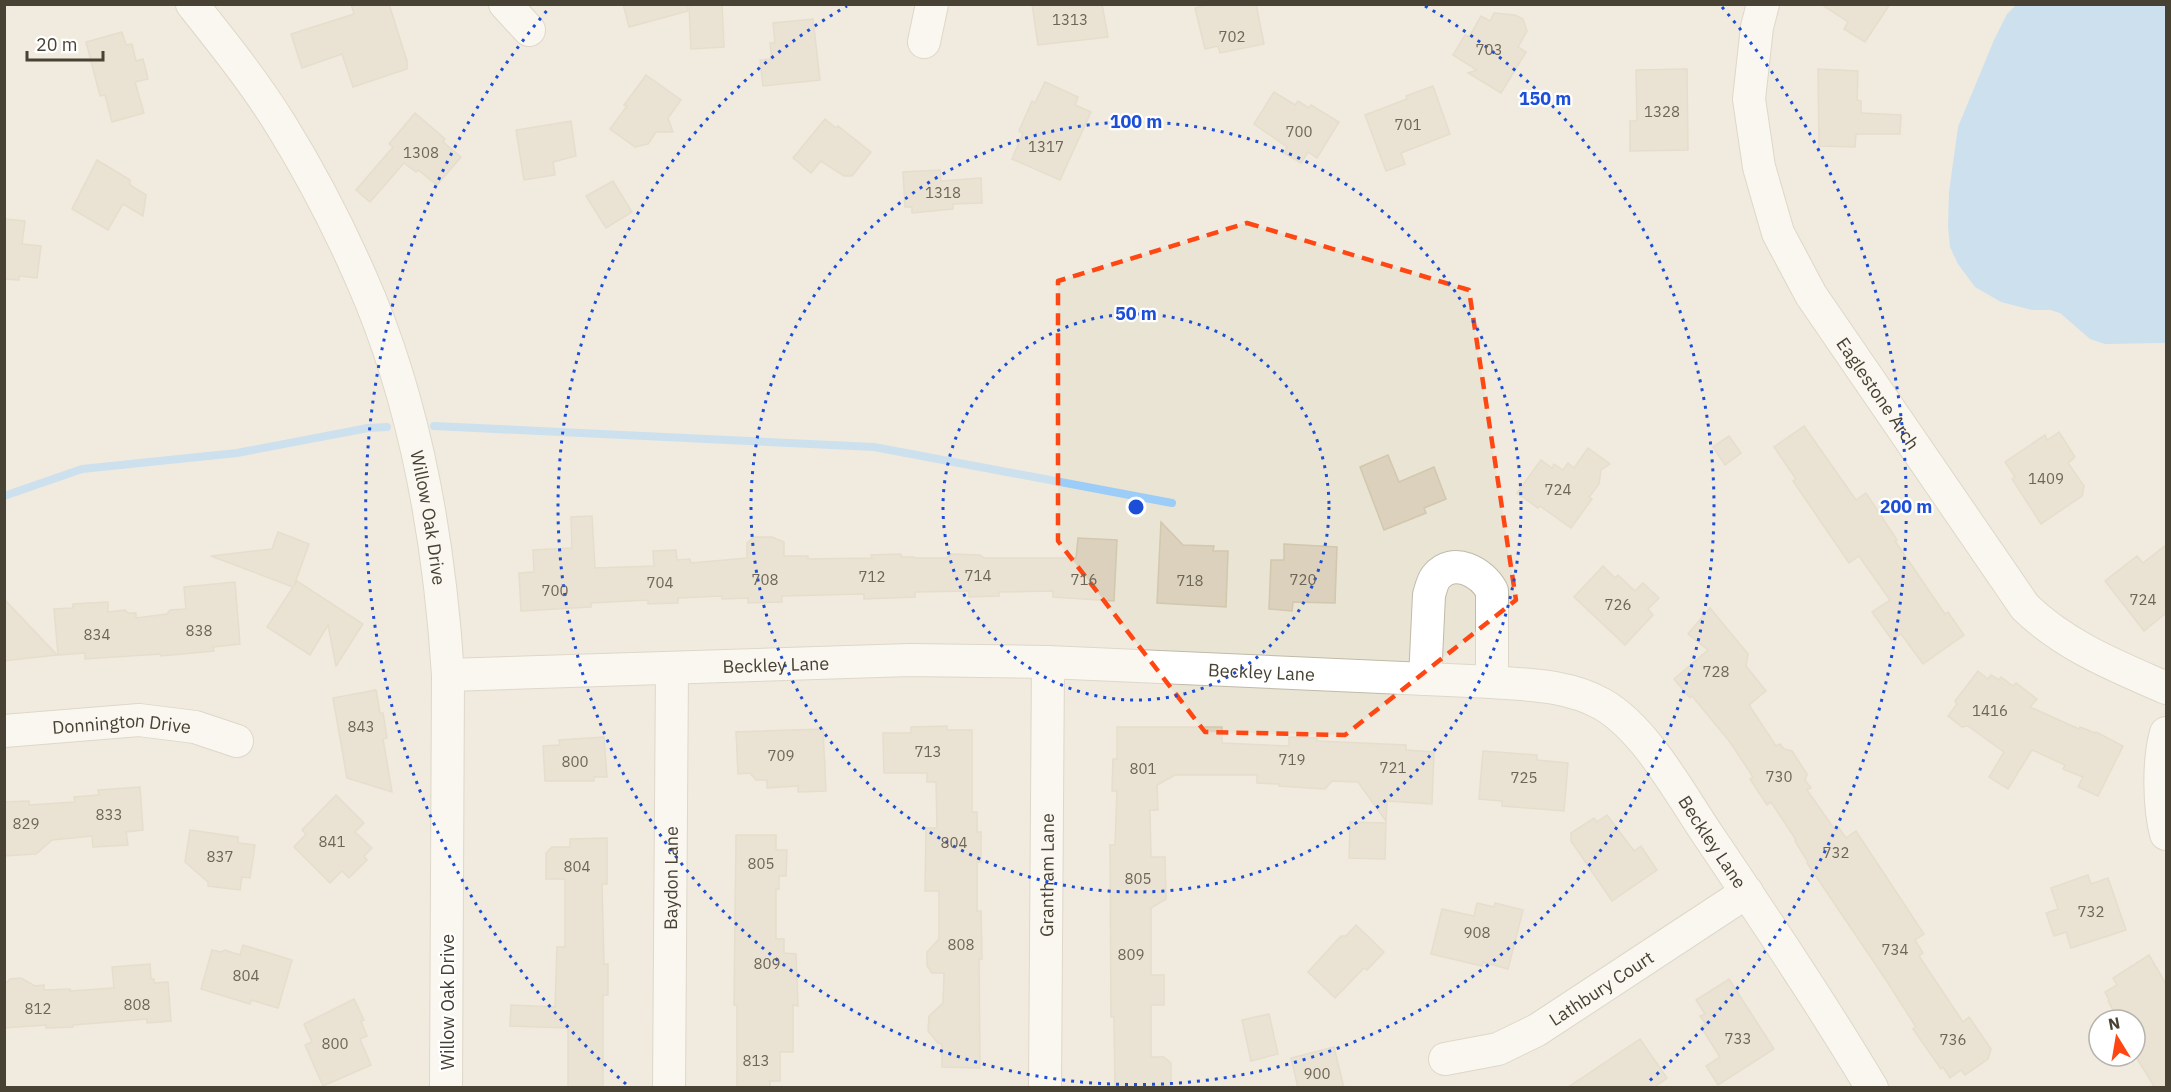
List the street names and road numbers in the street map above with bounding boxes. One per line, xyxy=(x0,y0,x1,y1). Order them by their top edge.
street label: Eaglestone Arch xyxy=(1832,333,1925,454)
street label: Willow Oak Drive xyxy=(406,448,451,586)
street label: Beckley Lane xyxy=(722,651,830,678)
street label: Beckley Lane xyxy=(1208,658,1316,686)
street label: Donnington Drive xyxy=(51,708,192,739)
street label: Beckley Lane xyxy=(1674,791,1752,893)
street label: Grantham Lane xyxy=(1035,813,1058,937)
street label: Baydon Lane xyxy=(659,826,682,930)
street label: Willow Oak Drive xyxy=(436,934,459,1070)
street label: Lathbury Court xyxy=(1544,945,1658,1031)

